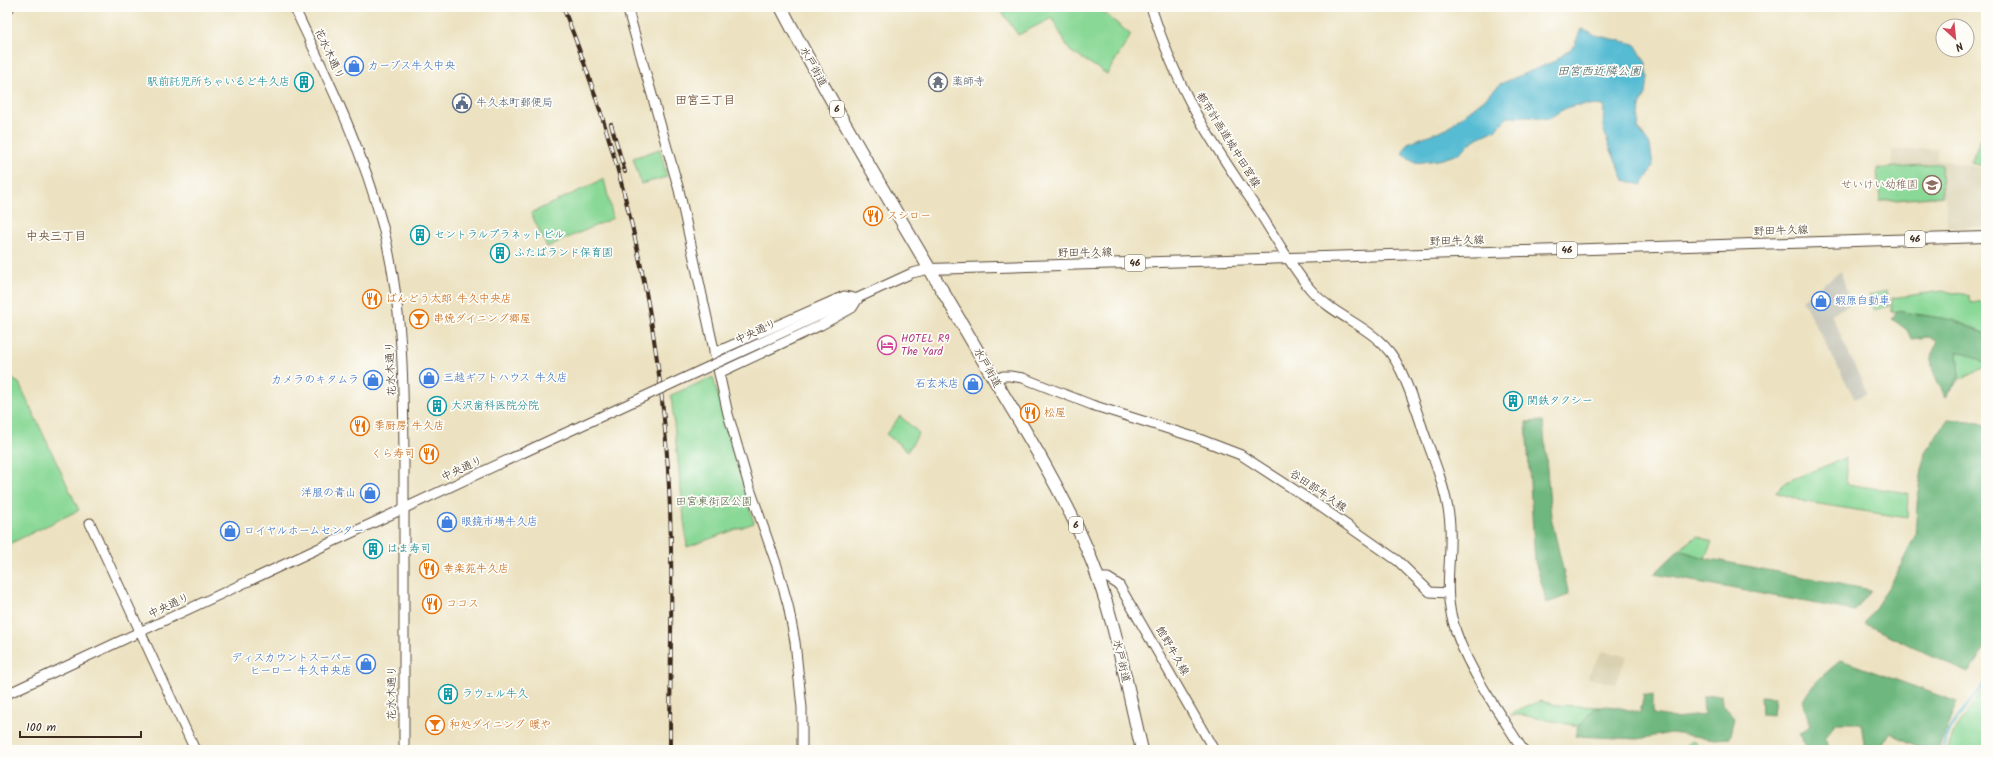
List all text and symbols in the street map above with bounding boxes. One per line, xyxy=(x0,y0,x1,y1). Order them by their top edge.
north arrow xyxy=(1935,18,1975,58)
street label: 花水木通り xyxy=(309,25,349,83)
text: N xyxy=(1952,36,1966,56)
street label: 水戸街道 xyxy=(794,43,832,91)
shop icon: カーブス牛久中央 xyxy=(343,55,365,77)
place label: カーブス牛久中央 xyxy=(368,57,455,75)
water label: 田宮西近隣公園 xyxy=(1557,62,1642,81)
building icon: 駅前託児所ちゃいるど牛久店 xyxy=(293,71,315,93)
temple icon: 薬師寺 xyxy=(927,71,949,93)
place label: 駅前託児所ちゃいるど牛久店 xyxy=(147,73,290,91)
place label: 薬師寺 xyxy=(952,73,985,91)
street label: 都市計画道城中田宮線 xyxy=(1191,89,1265,191)
district label: 田宮三丁目 xyxy=(675,91,735,110)
public building icon: 牛久本町郵便局 xyxy=(451,92,473,114)
place label: 牛久本町郵便局 xyxy=(476,94,553,112)
road number: 6 xyxy=(830,101,844,117)
school or university icon: せいけい幼稚園 xyxy=(1921,174,1943,196)
place label: せいけい幼稚園 xyxy=(1841,176,1918,194)
restaurant icon: スシロー xyxy=(862,205,884,227)
place label: スシロー xyxy=(887,207,931,225)
street label: 野田牛久線 xyxy=(1753,221,1809,241)
building icon: セントラルプラネットビル xyxy=(409,224,431,246)
place label: セントラルプラネットビル xyxy=(434,226,565,244)
district label: 中央三丁目 xyxy=(26,227,86,246)
street label: 野田牛久線 xyxy=(1429,231,1485,251)
road number: 46 xyxy=(1905,231,1925,247)
building icon: ふたばランド保育園 xyxy=(489,242,511,264)
road number: 46 xyxy=(1557,242,1577,258)
place label: ふたばランド保育園 xyxy=(514,244,613,262)
street label: 野田牛久線 xyxy=(1057,244,1113,262)
road number: 46 xyxy=(1125,255,1145,271)
restaurant icon: ばんどう太郎 牛久中央店 xyxy=(361,288,383,310)
place label: ばんどう太郎 牛久中央店 xyxy=(386,290,512,308)
shop icon: 蝦原自動車 xyxy=(1810,290,1832,312)
place label: 蝦原自動車 xyxy=(1835,292,1890,310)
bar icon: 串焼ダイニング郷屋 xyxy=(408,308,430,330)
place label: 串焼ダイニング郷屋 xyxy=(433,310,531,328)
street label: 中央通り xyxy=(732,315,780,349)
place label: HOTEL R9 The Yard xyxy=(901,330,950,361)
hotel icon: HOTEL R9 The Yard xyxy=(876,334,898,356)
street label: 花水木通り xyxy=(381,341,401,397)
street label: 水戸街道 xyxy=(968,344,1006,392)
shop icon: 三越ギフトハウス 牛久店 xyxy=(418,367,440,389)
shop icon: カメラのキタムラ xyxy=(362,369,384,391)
place label: 三越ギフトハウス 牛久店 xyxy=(443,369,568,387)
place label: カメラのキタムラ xyxy=(271,371,359,389)
shop icon: 石玄米店 xyxy=(962,373,984,395)
place label: 石玄米店 xyxy=(915,375,959,393)
building icon: 関鉄タクシー xyxy=(1502,390,1524,412)
place label: 関鉄タクシー xyxy=(1527,392,1593,410)
building icon: 大沢歯科医院分院 xyxy=(426,395,448,417)
place label: 大沢歯科医院分院 xyxy=(451,397,539,415)
restaurant icon: 松屋 xyxy=(1019,402,1041,424)
place label: 松屋 xyxy=(1044,404,1066,422)
restaurant icon: 季厨房 牛久店 xyxy=(349,415,371,437)
place label: 季厨房 牛久店 xyxy=(374,417,444,435)
restaurant icon: くら寿司 xyxy=(418,443,440,465)
place label: くら寿司 xyxy=(371,445,415,463)
street label: 中央通り xyxy=(438,452,486,486)
street label: 谷田部牛久線 xyxy=(1286,465,1350,517)
shop icon: 洋服の青山 xyxy=(359,482,381,504)
place label: 洋服の青山 xyxy=(301,484,356,502)
park label: 田宮東街区公園 xyxy=(676,493,753,511)
shop icon: 眼鏡市場牛久店 xyxy=(436,511,458,533)
place label: 眼鏡市場牛久店 xyxy=(461,513,538,531)
road number: 6 xyxy=(1069,517,1083,533)
shop icon: ロイヤルホームセンター xyxy=(219,520,241,542)
place label: ロイヤルホームセンター xyxy=(244,522,364,540)
building icon: はま寿司 xyxy=(362,538,384,560)
place label: はま寿司 xyxy=(387,540,431,558)
restaurant icon: 幸楽苑牛久店 xyxy=(418,558,440,580)
place label: 幸楽苑牛久店 xyxy=(443,560,509,578)
street label: 中央通り xyxy=(145,589,193,623)
restaurant icon: ココス xyxy=(421,593,443,615)
place label: ココス xyxy=(446,595,479,613)
street label: 館野牛久線 xyxy=(1150,623,1194,679)
street label: 水戸街道 xyxy=(1107,638,1135,684)
place label: ディスカウントスーパー ヒーロー 牛久中央店 xyxy=(231,649,352,680)
shop icon: ディスカウントスーパー ヒーロー 牛久中央店 xyxy=(355,653,377,675)
street label: 花水木通り xyxy=(383,666,401,721)
building icon: ラウェル牛久 xyxy=(437,683,459,705)
place label: ラウェル牛久 xyxy=(462,685,528,703)
scale bar xyxy=(20,713,141,739)
bar icon: 和処ダイニング 暖や xyxy=(424,714,446,736)
place label: 和処ダイニング 暖や xyxy=(449,716,551,734)
text: 100 m xyxy=(26,718,57,737)

